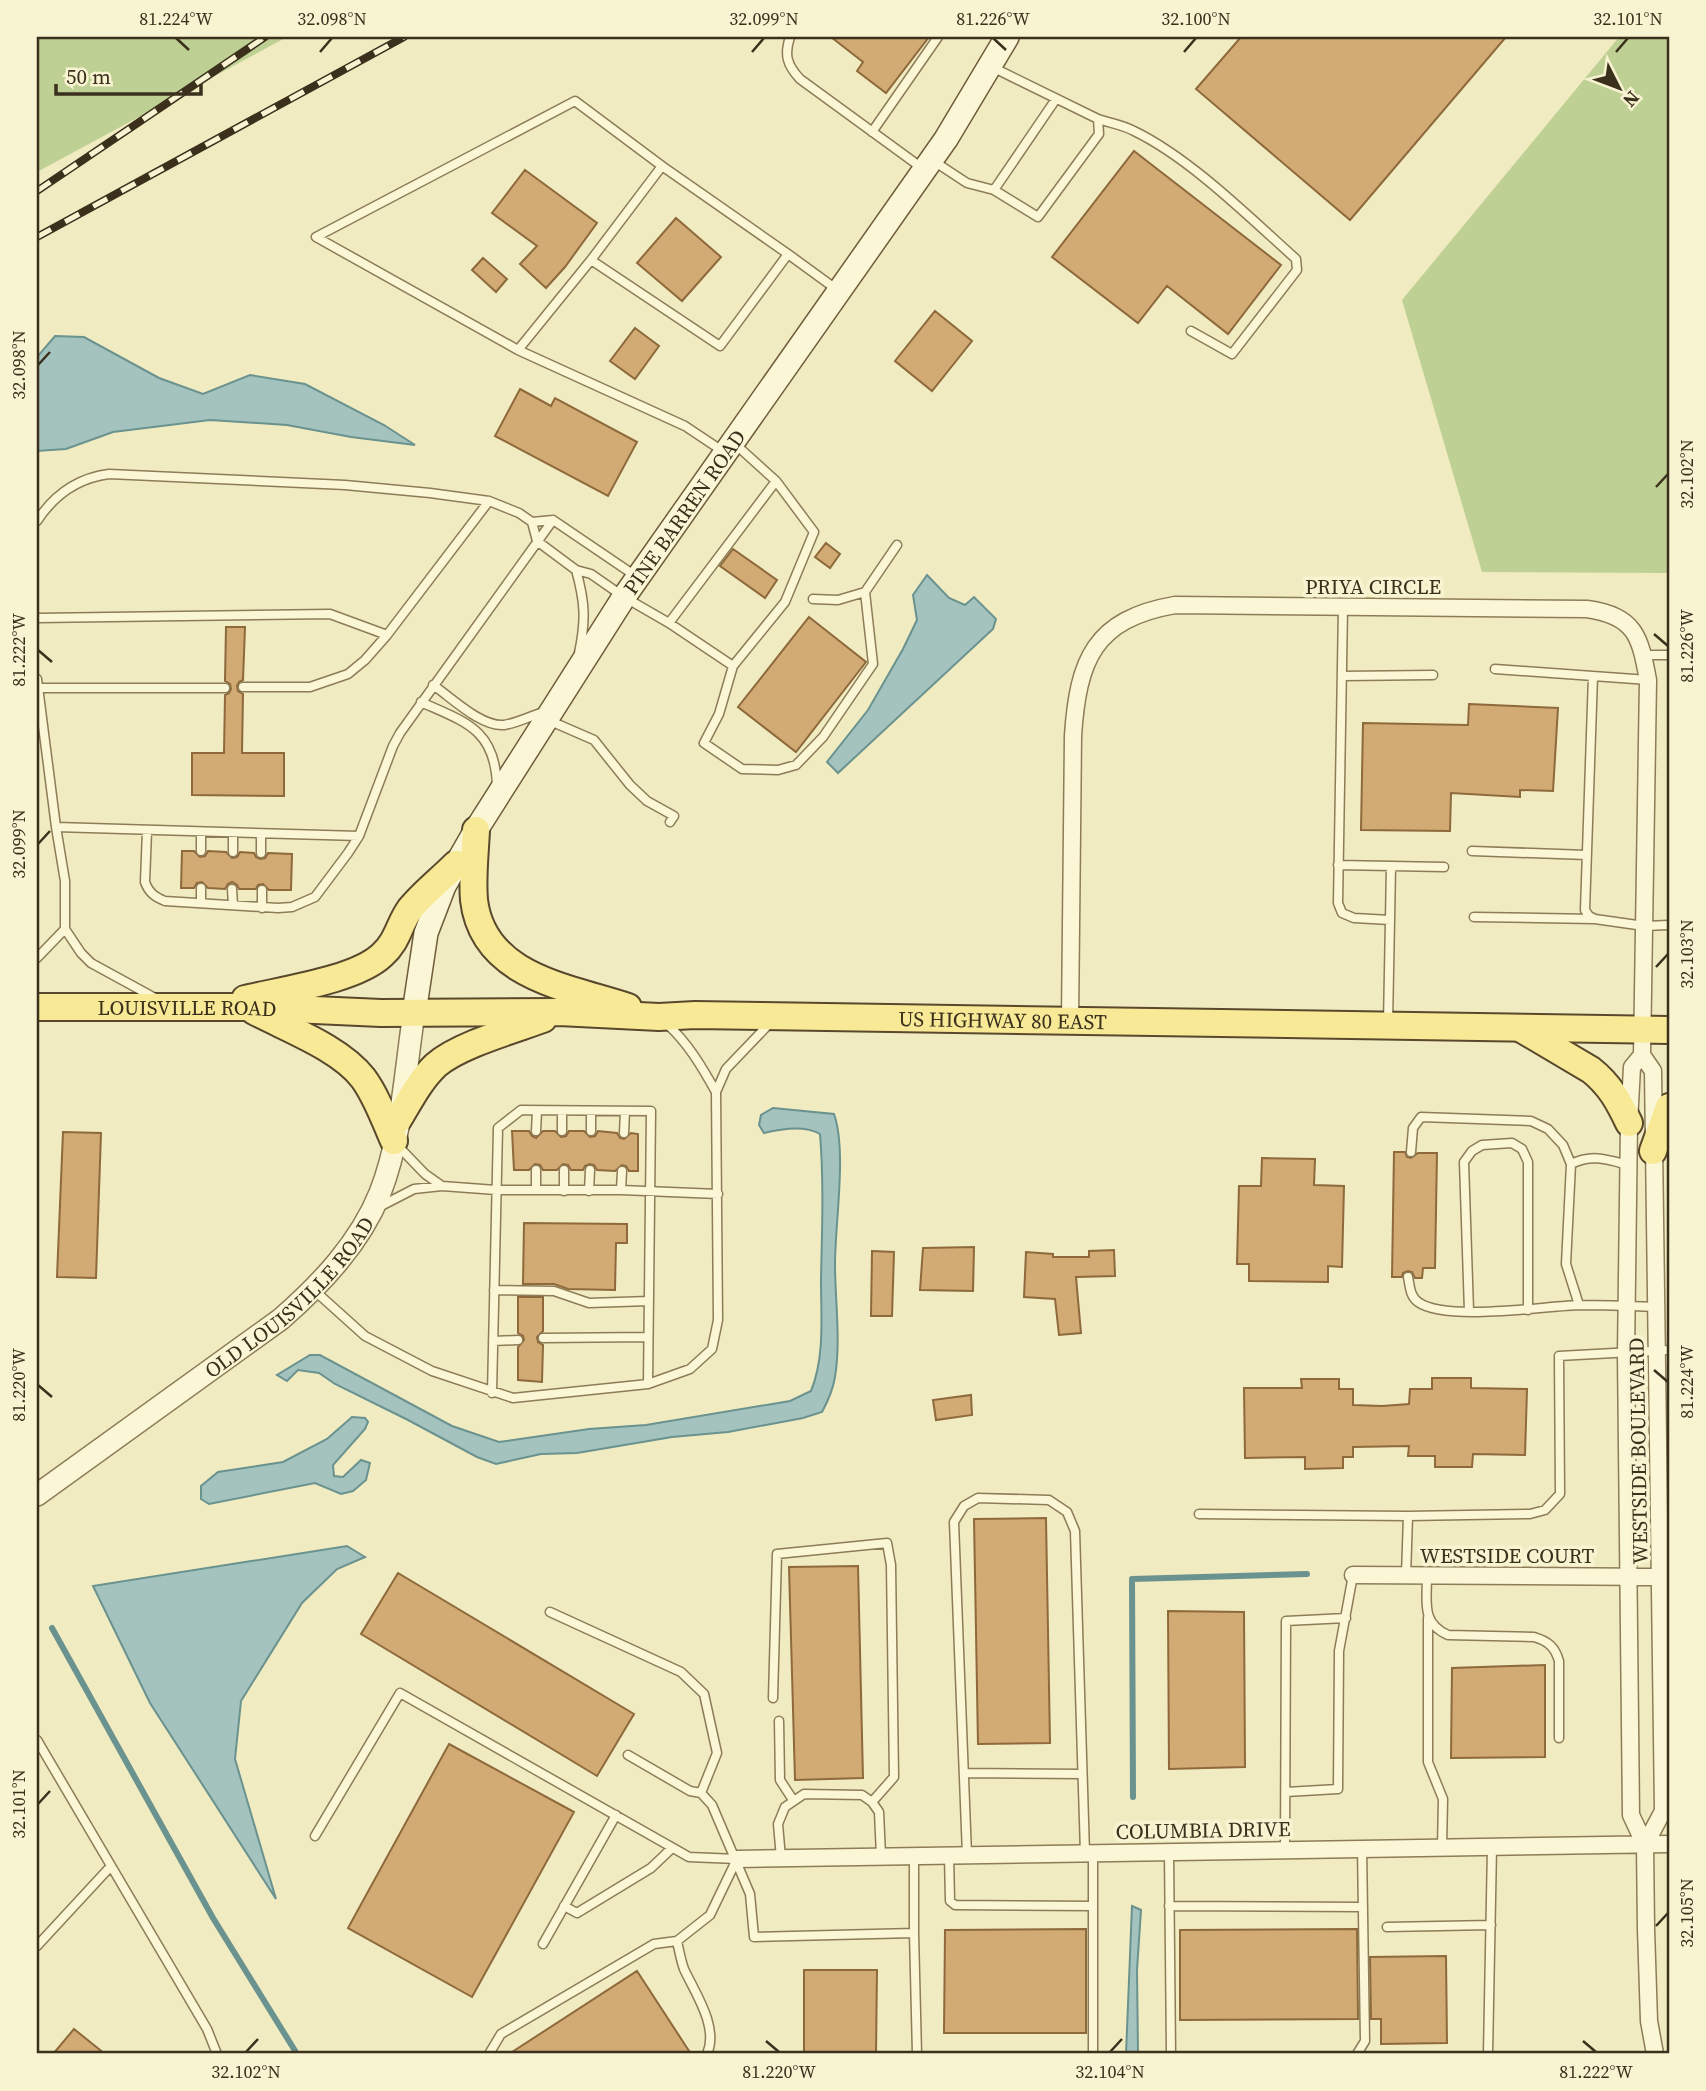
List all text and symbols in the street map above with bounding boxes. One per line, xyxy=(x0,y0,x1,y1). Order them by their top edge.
text: 81.224°W xyxy=(139,6,213,31)
text: 32.098°N xyxy=(297,6,367,31)
text: 32.099°N xyxy=(729,6,799,31)
text: 81.226°W xyxy=(956,6,1030,31)
text: 32.100°N xyxy=(1161,6,1231,31)
text: 32.101°N xyxy=(1593,6,1663,31)
scale bar xyxy=(56,52,201,96)
north arrow xyxy=(1584,52,1654,122)
text: 50 m xyxy=(66,62,111,91)
text: N xyxy=(1617,86,1646,113)
text: 32.098°N xyxy=(6,330,31,400)
street label: PINE BARREN ROAD xyxy=(616,423,752,600)
text: 32.102°N xyxy=(1674,439,1699,509)
street label: PRIYA CIRCLE xyxy=(1305,572,1441,601)
text: 81.226°W xyxy=(1674,609,1699,683)
text: 81.222°W xyxy=(6,613,31,687)
text: 32.099°N xyxy=(6,809,31,879)
text: 32.103°N xyxy=(1674,919,1699,989)
street label: LOUISVILLE ROAD xyxy=(97,993,277,1023)
street label: US HIGHWAY 80 EAST xyxy=(898,1004,1107,1036)
street label: OLD LOUISVILLE ROAD xyxy=(198,1211,381,1384)
street label: WESTSIDE BOULEVARD xyxy=(1622,1337,1654,1565)
text: 81.224°W xyxy=(1674,1345,1699,1419)
text: 81.220°W xyxy=(6,1348,31,1422)
street label: WESTSIDE COURT xyxy=(1420,1541,1595,1570)
text: 32.101°N xyxy=(6,1769,31,1839)
street label: COLUMBIA DRIVE xyxy=(1115,1814,1291,1846)
text: 32.105°N xyxy=(1674,1878,1699,1948)
text: 32.102°N xyxy=(211,2059,281,2084)
text: 81.220°W xyxy=(742,2059,816,2084)
text: 32.104°N xyxy=(1075,2059,1145,2084)
text: 81.222°W xyxy=(1559,2059,1633,2084)

